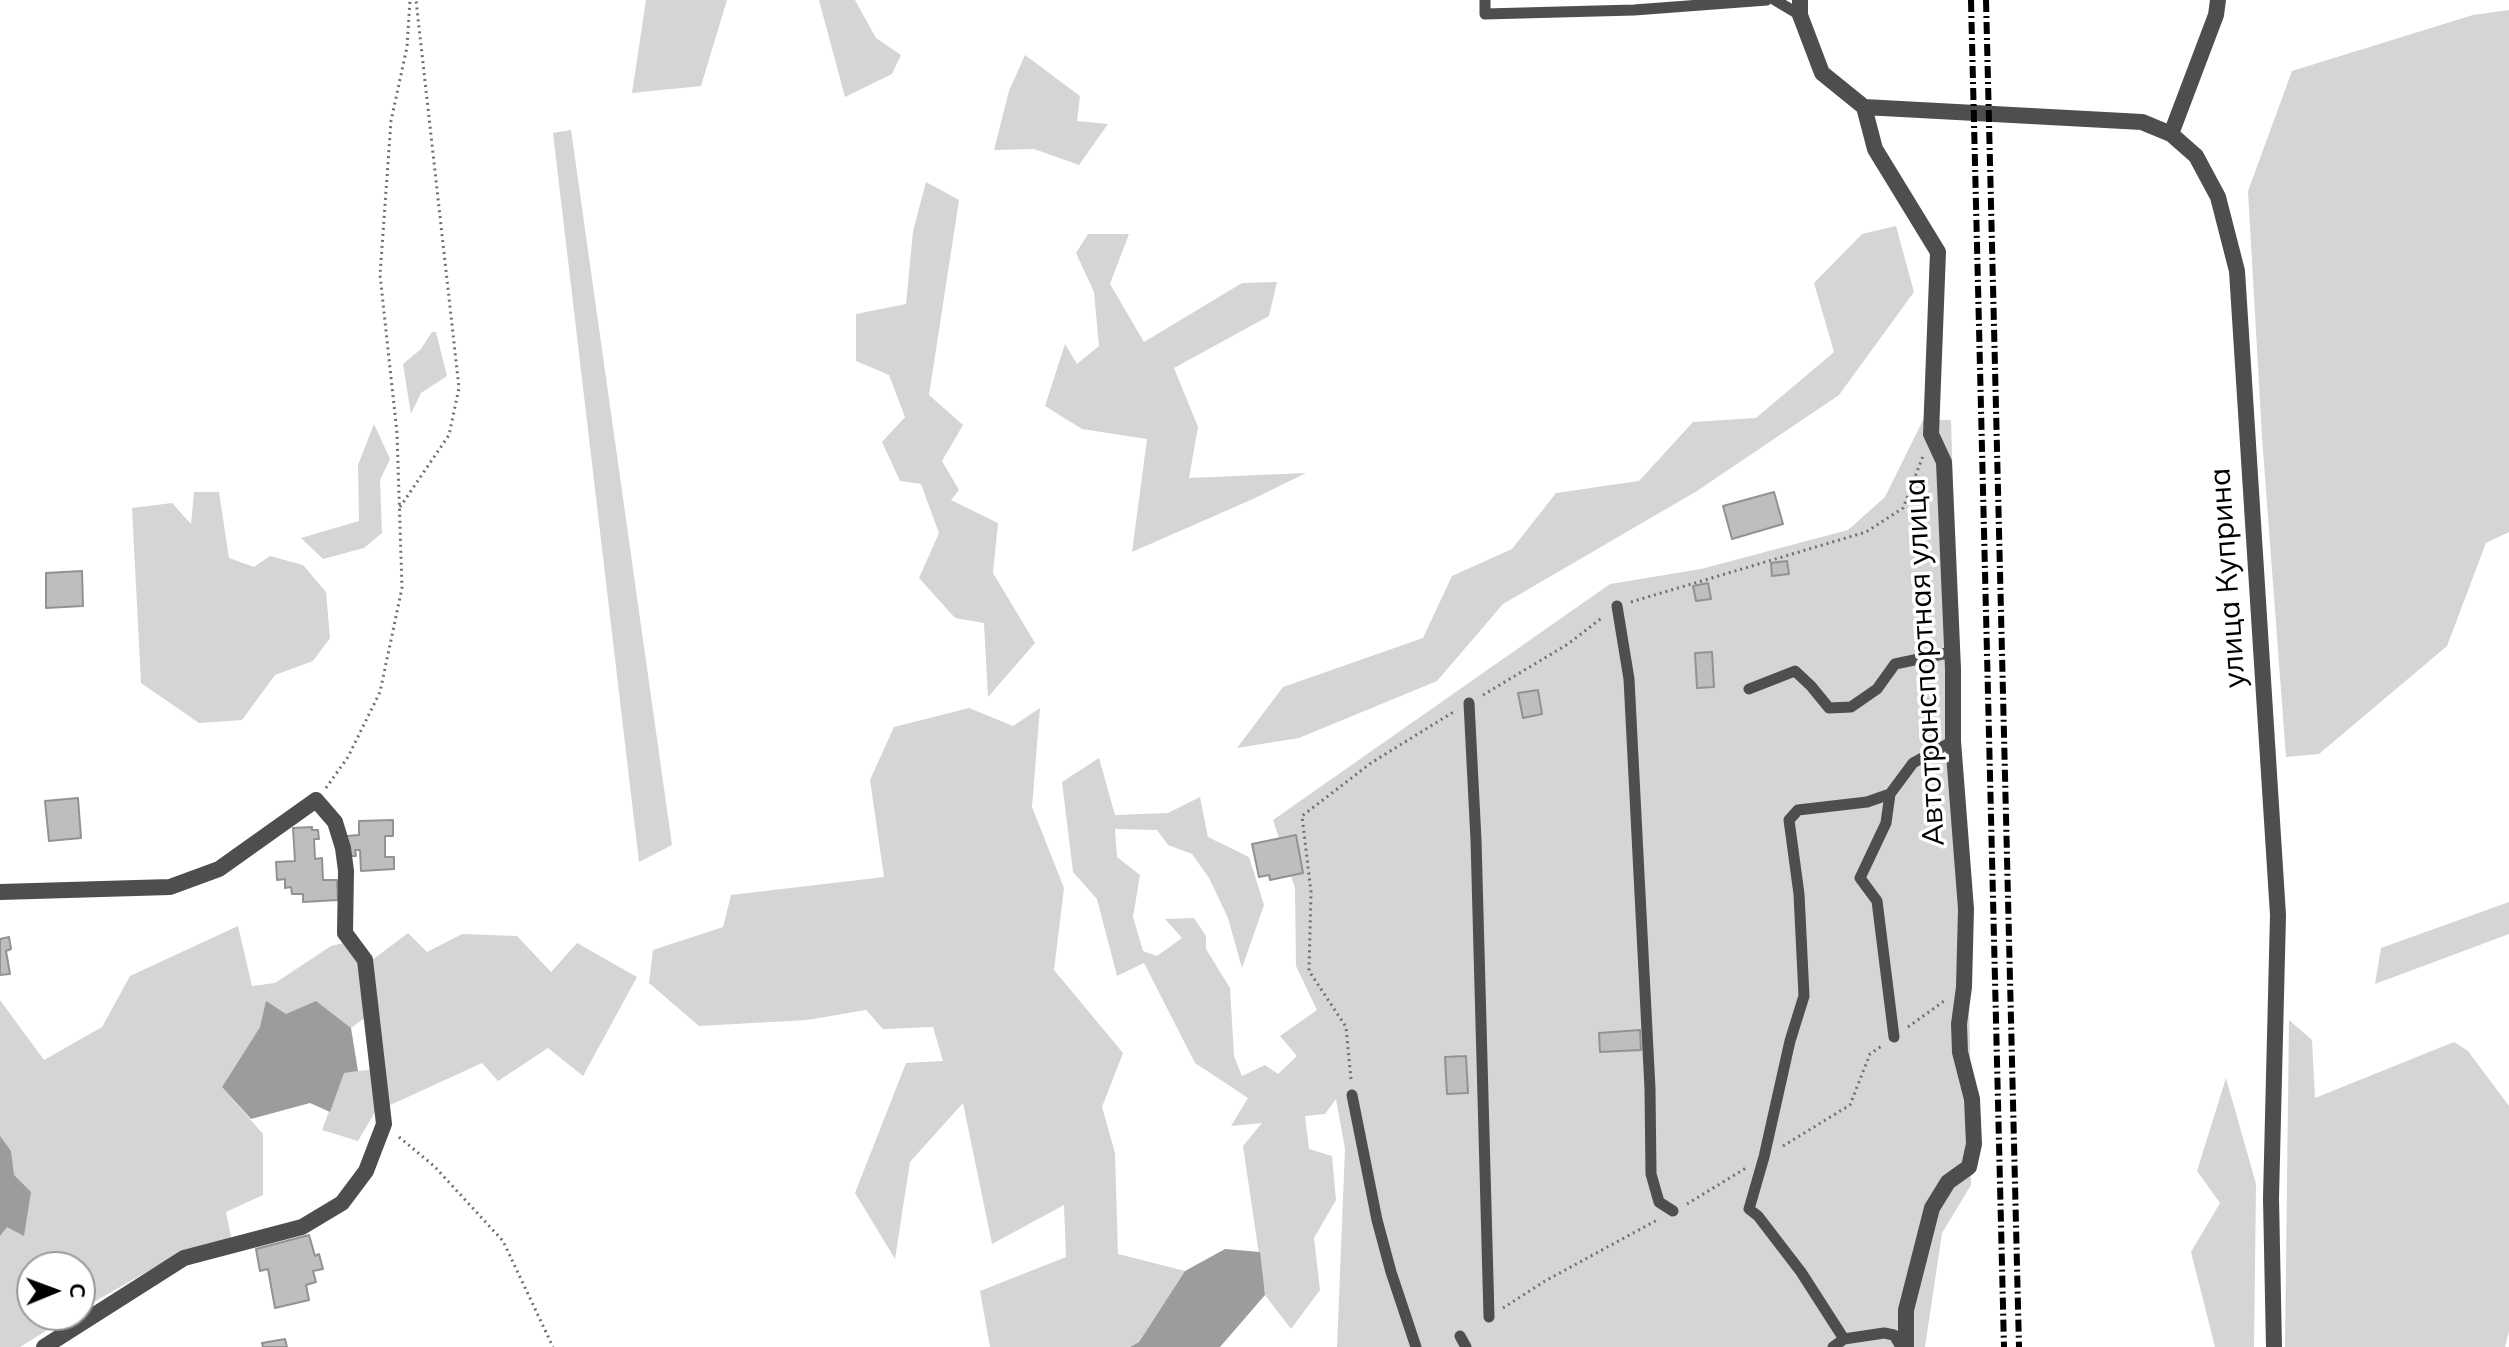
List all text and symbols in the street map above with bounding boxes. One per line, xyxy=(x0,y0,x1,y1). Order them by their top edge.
street label: улица Куприна xyxy=(2202,467,2254,689)
street label: Автотранспортная улица xyxy=(1897,477,1953,847)
north arrow xyxy=(16,1251,96,1331)
text: С xyxy=(64,1283,92,1298)

